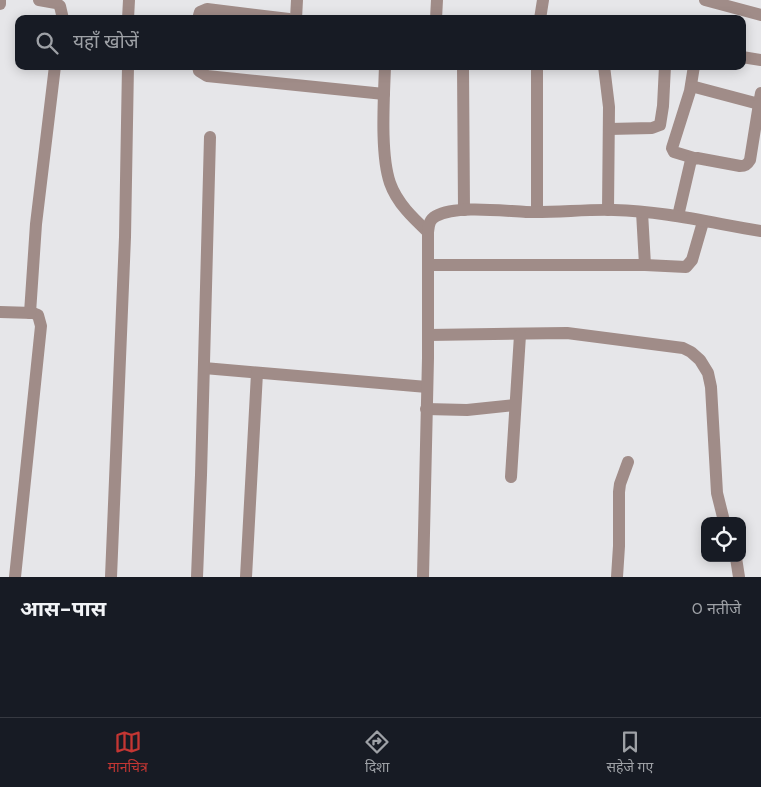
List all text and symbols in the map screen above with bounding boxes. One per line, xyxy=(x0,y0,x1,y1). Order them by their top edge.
search box xyxy=(15,15,746,70)
icon: search xyxy=(33,29,61,57)
text: यहाँ खोजें xyxy=(73,29,139,54)
map controls xyxy=(701,517,746,562)
button: locate xyxy=(701,517,746,562)
text: आस-पास xyxy=(20,595,106,623)
text: 0 नतीजे xyxy=(692,598,741,619)
tab: मानचित्र xyxy=(108,728,148,778)
tab: दिशा xyxy=(363,728,391,778)
tab: सहेजे गए xyxy=(607,728,653,778)

